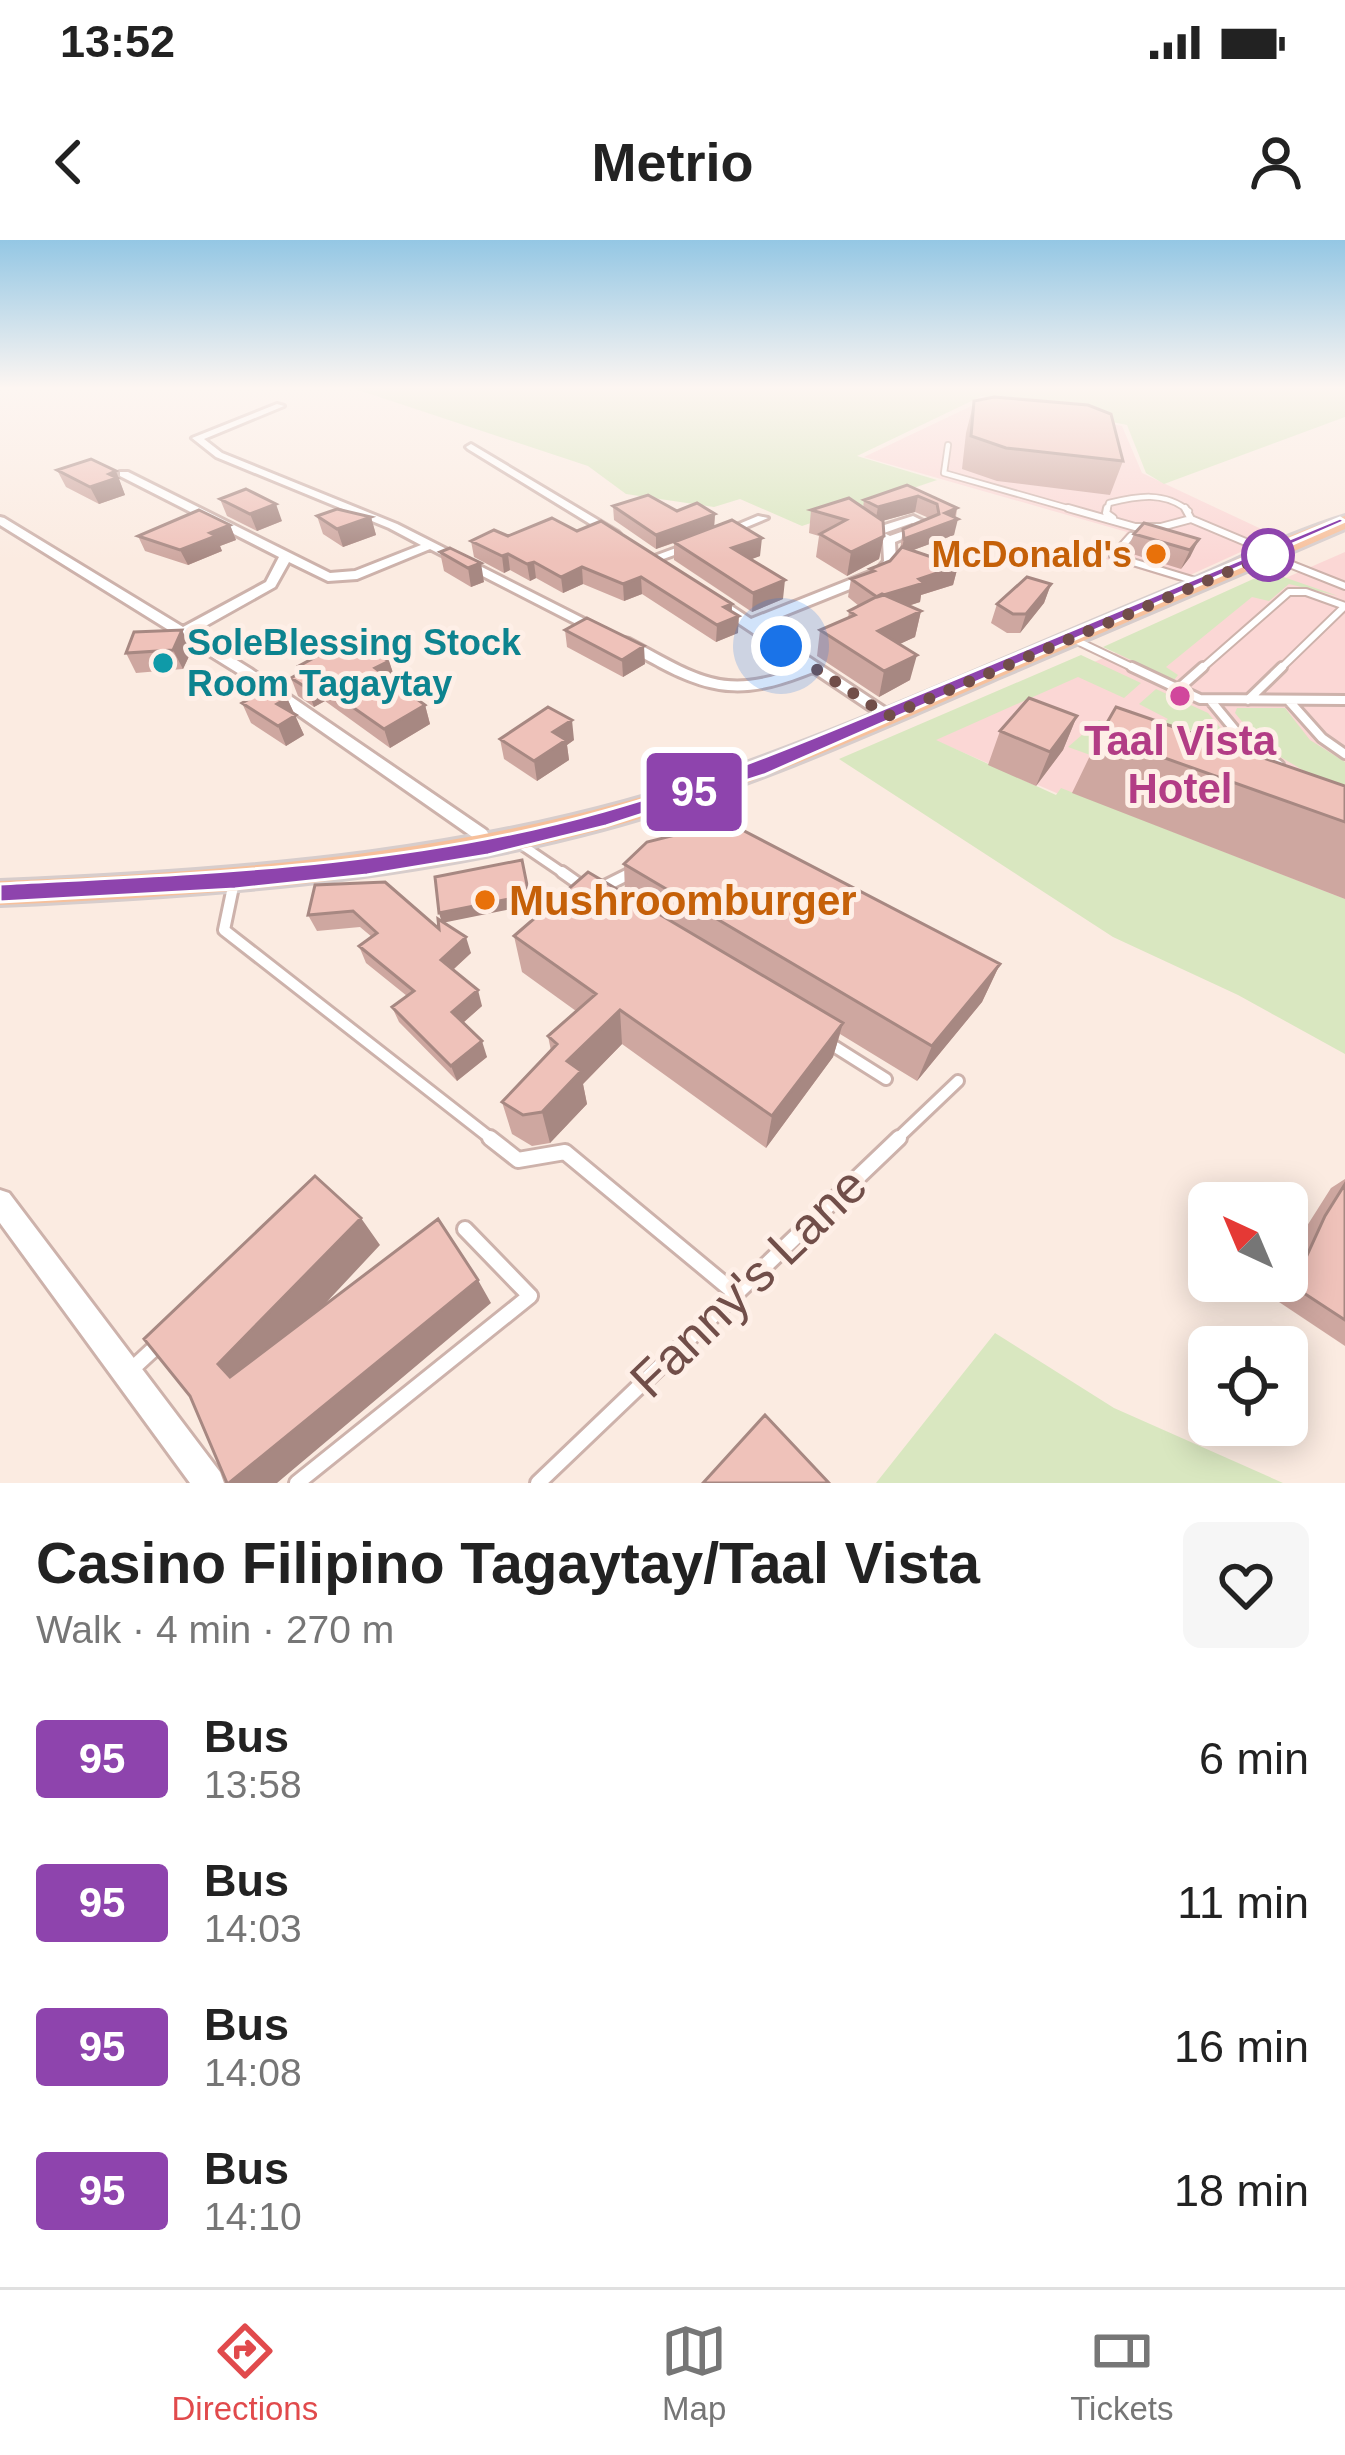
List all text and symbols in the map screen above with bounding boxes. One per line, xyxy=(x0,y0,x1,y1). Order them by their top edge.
text: 13:52 xyxy=(60,16,175,67)
icon: back xyxy=(36,129,102,195)
icon: person xyxy=(1243,129,1309,195)
text: Metrio xyxy=(592,132,754,192)
unlabelled marker xyxy=(1243,530,1293,580)
place label: McDonald's xyxy=(931,534,1132,575)
marker: McDonald's xyxy=(1143,541,1169,567)
your location xyxy=(751,616,811,676)
place label: SoleBlessing Stock Room Tagaytay xyxy=(187,622,522,704)
marker: SoleBlessing Stock Room Tagaytay xyxy=(150,650,176,676)
marker: Taal Vista Hotel xyxy=(1167,683,1193,709)
place label: Taal Vista Hotel xyxy=(1084,717,1277,812)
line badge: 95 xyxy=(640,753,748,831)
text: 95 xyxy=(671,768,717,815)
place label: Mushroomburger xyxy=(509,877,857,924)
marker: Mushroomburger xyxy=(472,887,498,913)
street label: Fanny's Lane xyxy=(619,1156,878,1409)
north arrow xyxy=(1188,1182,1308,1302)
map controls xyxy=(1188,1182,1308,1446)
button: locate xyxy=(1188,1326,1308,1446)
button: heart xyxy=(1183,1522,1309,1648)
text: Casino Filipino Tagaytay/Taal Vista xyxy=(36,1531,980,1595)
text: Walk · 4 min · 270 m xyxy=(36,1608,394,1651)
text: Bus xyxy=(204,1711,289,1762)
text: 6 min xyxy=(1199,1733,1309,1784)
text: 95 xyxy=(79,1735,125,1782)
text: 13:58 xyxy=(204,1763,302,1806)
text: Bus xyxy=(204,1855,289,1906)
text: 11 min xyxy=(1177,1877,1309,1928)
text: 95 xyxy=(79,1879,125,1926)
text: 14:03 xyxy=(204,1907,302,1950)
text: Bus xyxy=(204,1999,289,2050)
text: 16 min xyxy=(1174,2021,1309,2072)
text: 95 xyxy=(79,2023,125,2070)
text: 14:08 xyxy=(204,2051,302,2094)
text: Bus xyxy=(204,2143,289,2194)
text: 18 min xyxy=(1174,2165,1309,2216)
text: 95 xyxy=(79,2167,125,2214)
text: 14:10 xyxy=(204,2195,302,2238)
tab: Directions xyxy=(171,2318,318,2428)
tab: Map xyxy=(661,2318,727,2428)
tab: Tickets xyxy=(1070,2318,1173,2428)

